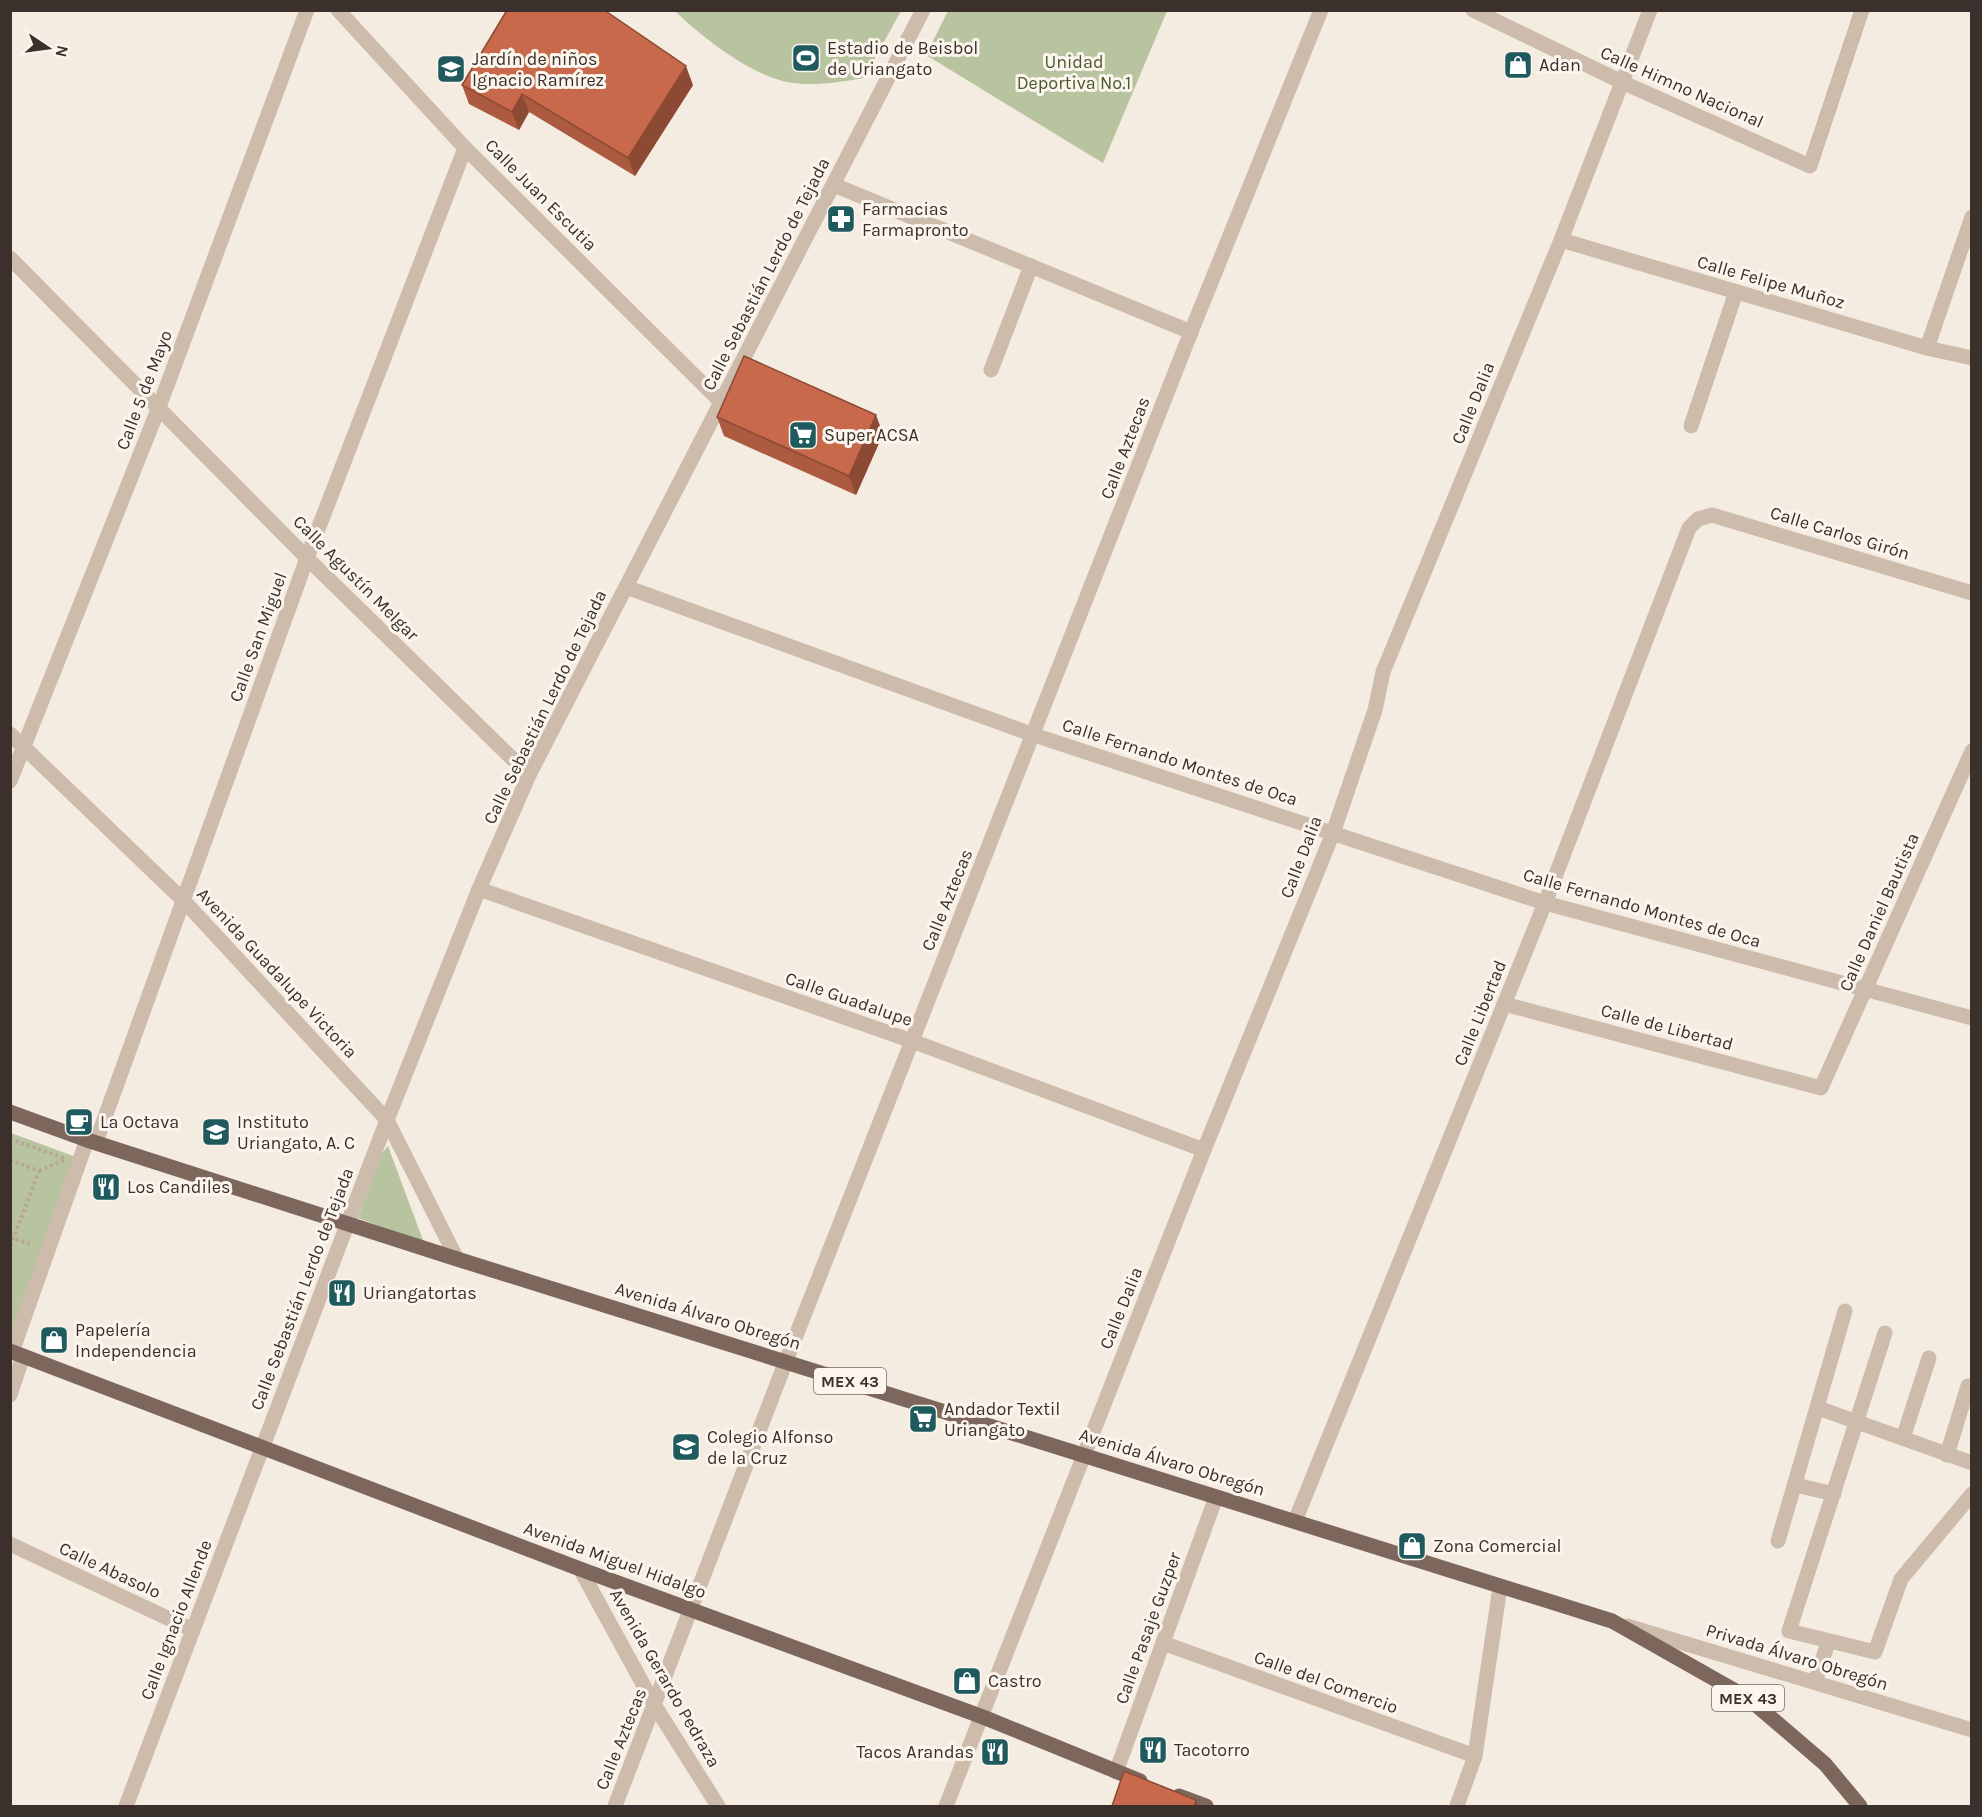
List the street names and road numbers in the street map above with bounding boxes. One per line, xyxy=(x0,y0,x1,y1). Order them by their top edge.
street label: Calle Himno Nacional xyxy=(1597,41,1767,133)
street label: Calle Juan Escutia xyxy=(480,134,602,256)
street label: Calle Sebastián Lerdo de Tejada xyxy=(698,154,834,394)
street label: Calle Felipe Muñoz xyxy=(1695,250,1847,314)
street label: Calle 5 de Mayo xyxy=(111,327,177,453)
street label: Calle Dalia xyxy=(1447,359,1499,447)
street label: Calle Aztecas xyxy=(1095,394,1155,502)
street label: Calle Carlos Girón xyxy=(1768,501,1912,565)
street label: Calle Agustín Melgar xyxy=(289,511,424,646)
street label: Calle San Miguel xyxy=(224,569,292,705)
street label: Calle Sebastián Lerdo de Tejada xyxy=(479,586,611,828)
street label: Calle Fernando Montes de Oca xyxy=(1059,713,1301,811)
street label: Calle Dalia xyxy=(1275,813,1327,901)
street label: Calle Daniel Bautista xyxy=(1834,829,1924,995)
street label: Calle Aztecas xyxy=(917,846,977,954)
street label: Calle Fernando Montes de Oca xyxy=(1521,863,1763,953)
street label: Avenida Guadalupe Victoria xyxy=(192,883,362,1063)
street label: Calle Libertad xyxy=(1449,957,1511,1069)
street label: Calle Guadalupe xyxy=(782,967,916,1031)
street label: Calle de Libertad xyxy=(1598,999,1736,1055)
street label: Calle Sebastián Lerdo de Tejada xyxy=(245,1165,359,1413)
street label: Calle Dalia xyxy=(1095,1264,1147,1352)
street label: Avenida Álvaro Obregón xyxy=(612,1276,804,1355)
road number: MEX 43 xyxy=(814,1368,886,1394)
street label: Avenida Álvaro Obregón xyxy=(1076,1422,1268,1501)
street label: Avenida Miguel Hidalgo xyxy=(521,1517,709,1603)
street label: Calle Abasolo xyxy=(56,1537,164,1603)
street label: Calle Ignacio Allende xyxy=(135,1537,217,1703)
street label: Calle Pasaje Guzper xyxy=(1110,1548,1186,1707)
street label: Avenida Gerardo Pedraza xyxy=(605,1585,725,1771)
street label: Privada Álvaro Obregón xyxy=(1703,1618,1891,1695)
street label: Calle del Comercio xyxy=(1251,1646,1401,1718)
street label: Calle Aztecas xyxy=(591,1685,651,1793)
road number: MEX 43 xyxy=(1712,1685,1784,1711)

